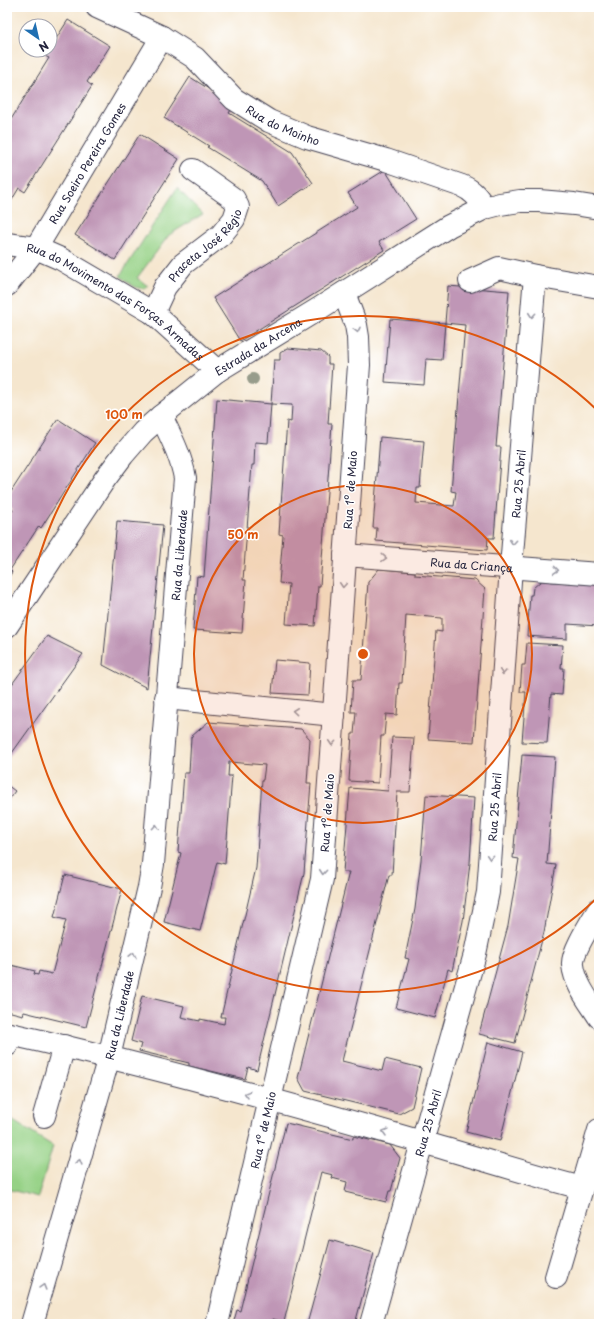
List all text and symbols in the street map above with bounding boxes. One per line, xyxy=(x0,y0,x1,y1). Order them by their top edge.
north arrow xyxy=(18,18,58,58)
text: N xyxy=(35,37,52,56)
street label: Rua Soeiro Pereira Gomes xyxy=(44,99,129,227)
street label: Rua do Moinho xyxy=(243,100,322,149)
street label: Praceta José Régio xyxy=(164,207,245,285)
street label: Rua do Movimento das Forças Armadas xyxy=(26,238,208,364)
one-way arrow xyxy=(527,312,536,318)
street label: Estrada da Arcena xyxy=(211,313,305,379)
one-way arrow xyxy=(352,327,360,333)
text: 100 m xyxy=(105,405,143,423)
street label: Rua 25 Abril xyxy=(507,449,529,519)
street label: Rua 1º de Maio xyxy=(339,450,361,530)
street label: Rua da Liberdade xyxy=(166,509,191,601)
text: 50 m xyxy=(227,525,259,543)
one-way arrow xyxy=(509,539,518,545)
one-way arrow xyxy=(381,553,387,562)
street label: Rua da Criança xyxy=(430,553,514,576)
one-way arrow xyxy=(553,566,559,575)
one-way arrow xyxy=(339,582,348,588)
centre of rings xyxy=(356,647,370,661)
one-way arrow xyxy=(499,669,508,675)
one-way arrow xyxy=(292,707,298,716)
one-way arrow xyxy=(328,740,337,746)
street label: Rua 25 Abril xyxy=(483,772,505,842)
street label: Rua 1º de Maio xyxy=(316,773,338,853)
one-way arrow xyxy=(151,824,160,830)
one-way arrow xyxy=(486,854,494,860)
one-way arrow xyxy=(318,869,327,875)
one-way arrow xyxy=(128,952,136,958)
street label: Rua da Liberdade xyxy=(100,968,138,1061)
street label: Rua 25 Abril xyxy=(410,1087,445,1158)
one-way arrow xyxy=(243,1090,250,1099)
street label: Rua 1º de Maio xyxy=(246,1090,280,1170)
one-way arrow xyxy=(382,1128,389,1137)
one-way arrow xyxy=(74,1158,83,1165)
one-way arrow xyxy=(38,1283,47,1290)

